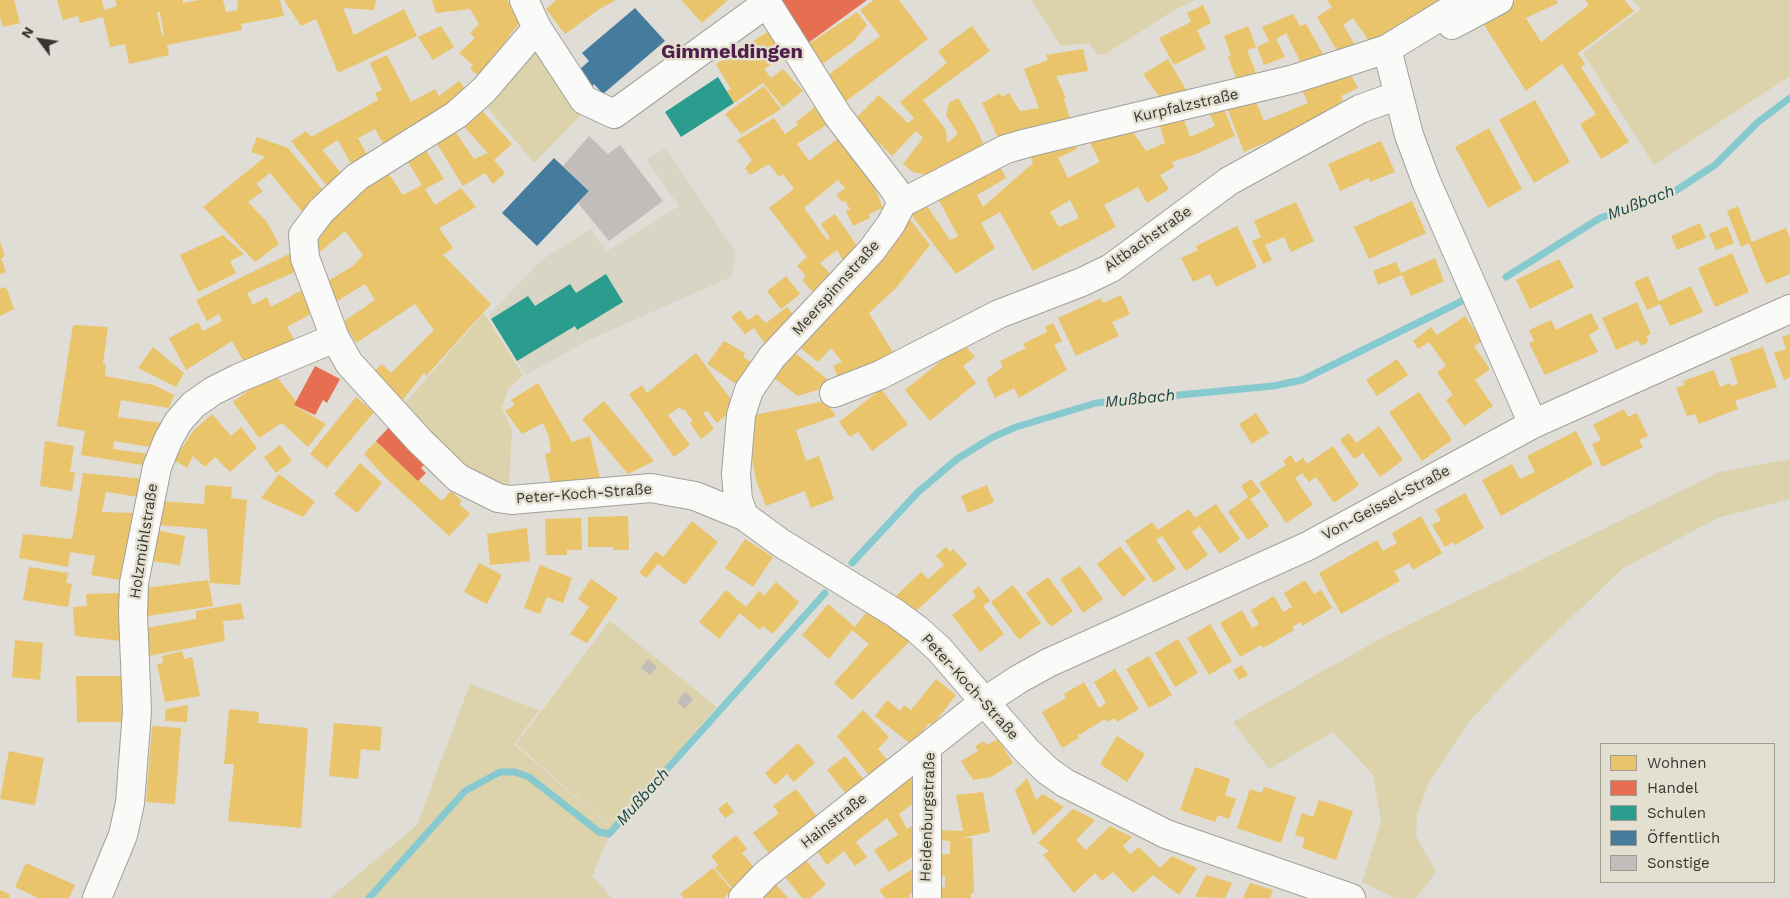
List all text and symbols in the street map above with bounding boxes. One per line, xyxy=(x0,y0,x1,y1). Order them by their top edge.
north arrow xyxy=(15,15,65,65)
text: N xyxy=(18,24,37,41)
district label: Gimmeldingen xyxy=(661,40,803,64)
street label: Kurpfalzstraße xyxy=(1132,85,1240,127)
water label: Mußbach xyxy=(1605,181,1677,225)
street label: Altbachstraße xyxy=(1101,202,1195,276)
street label: Meerspinnstraße xyxy=(788,237,884,339)
water label: Mußbach xyxy=(1104,386,1176,412)
street label: Von-Geissel-Straße xyxy=(1319,462,1453,544)
street label: Peter-Koch-Straße xyxy=(515,480,653,508)
street label: Holzmühlstraße xyxy=(126,482,162,600)
street label: Peter-Koch-Straße xyxy=(918,630,1022,744)
legend xyxy=(1600,743,1775,883)
street label: Heidenburgstraße xyxy=(917,752,939,882)
text: Wohnen xyxy=(1647,754,1706,772)
water label: Mußbach xyxy=(612,764,674,830)
text: Handel xyxy=(1647,779,1698,797)
street label: Hainstraße xyxy=(797,790,871,852)
text: Schulen xyxy=(1647,804,1706,822)
text: Öffentlich xyxy=(1647,829,1720,847)
text: Sonstige xyxy=(1647,854,1710,872)

